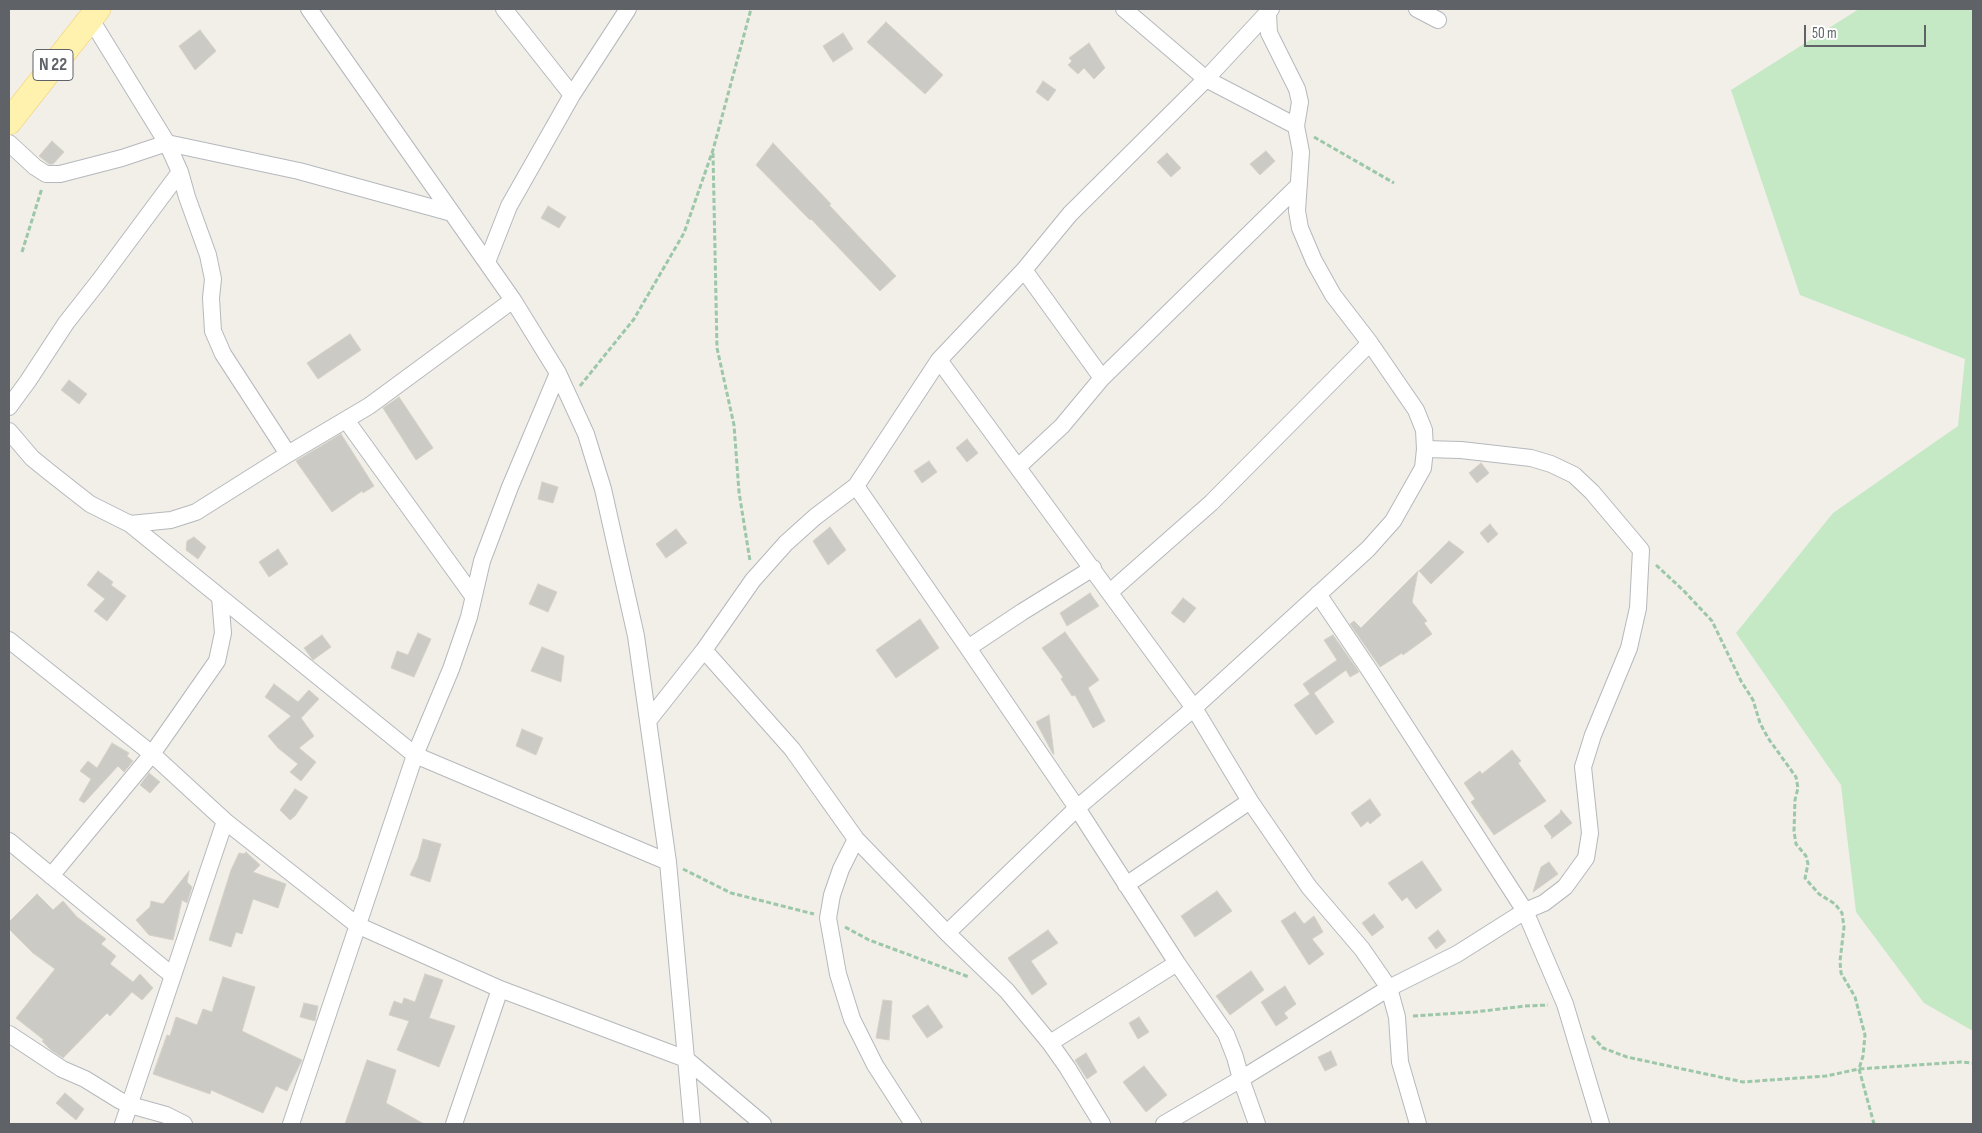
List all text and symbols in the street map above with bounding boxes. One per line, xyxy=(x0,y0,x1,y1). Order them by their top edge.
scale bar xyxy=(1807,15,1930,47)
text: 50 m xyxy=(1812,24,1837,43)
road number: N 22 xyxy=(33,50,73,80)

